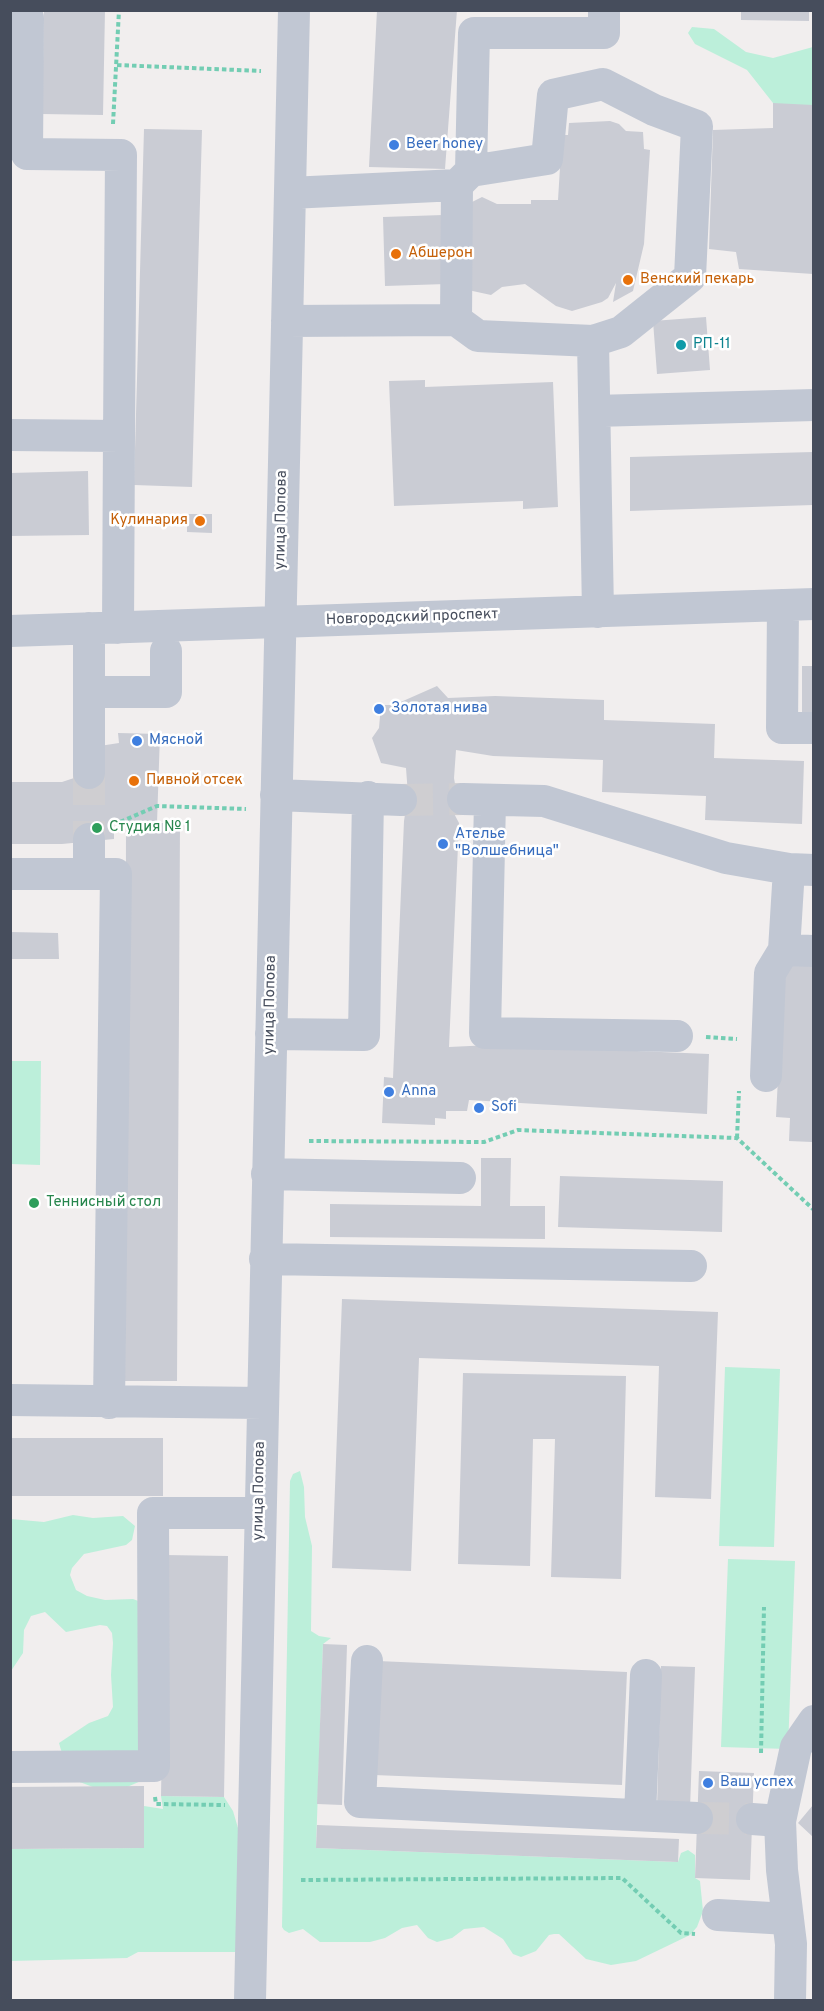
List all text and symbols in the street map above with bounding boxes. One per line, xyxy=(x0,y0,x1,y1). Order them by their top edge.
place label: Beer honey xyxy=(406,136,483,154)
marker: Beer honey xyxy=(387,138,401,152)
place label: Абшерон xyxy=(408,245,473,263)
marker: Абшерон xyxy=(389,247,403,261)
place label: Венский пекарь xyxy=(640,271,754,289)
marker: Венский пекарь xyxy=(621,273,635,287)
place label: РП-11 xyxy=(693,336,731,354)
marker: РП-11 xyxy=(674,338,688,352)
street label: улица Попова xyxy=(272,470,292,570)
place label: Кулинария xyxy=(110,512,188,530)
marker: Кулинария xyxy=(193,514,207,528)
street label: Новгородский проспект xyxy=(326,606,498,630)
place label: Золотая нива xyxy=(391,700,488,718)
marker: Золотая нива xyxy=(372,702,386,716)
place label: Мясной xyxy=(149,732,203,750)
marker: Мясной xyxy=(130,734,144,748)
place label: Пивной отсек xyxy=(146,772,243,790)
marker: Пивной отсек xyxy=(127,774,141,788)
place label: Студия № 1 xyxy=(109,819,191,837)
marker: Студия № 1 xyxy=(90,821,104,835)
place label: Ателье "Волшебница" xyxy=(455,826,559,861)
marker: Ателье "Волшебница" xyxy=(436,837,450,851)
street label: улица Попова xyxy=(261,955,281,1055)
place label: Anna xyxy=(401,1083,436,1101)
marker: Anna xyxy=(382,1085,396,1099)
place label: Sofi xyxy=(491,1099,517,1117)
marker: Sofi xyxy=(472,1101,486,1115)
place label: Теннисный стол xyxy=(46,1194,161,1212)
marker: Теннисный стол xyxy=(27,1196,41,1210)
street label: улица Попова xyxy=(250,1441,270,1541)
place label: Ваш успех xyxy=(720,1774,794,1792)
marker: Ваш успех xyxy=(701,1776,715,1790)

